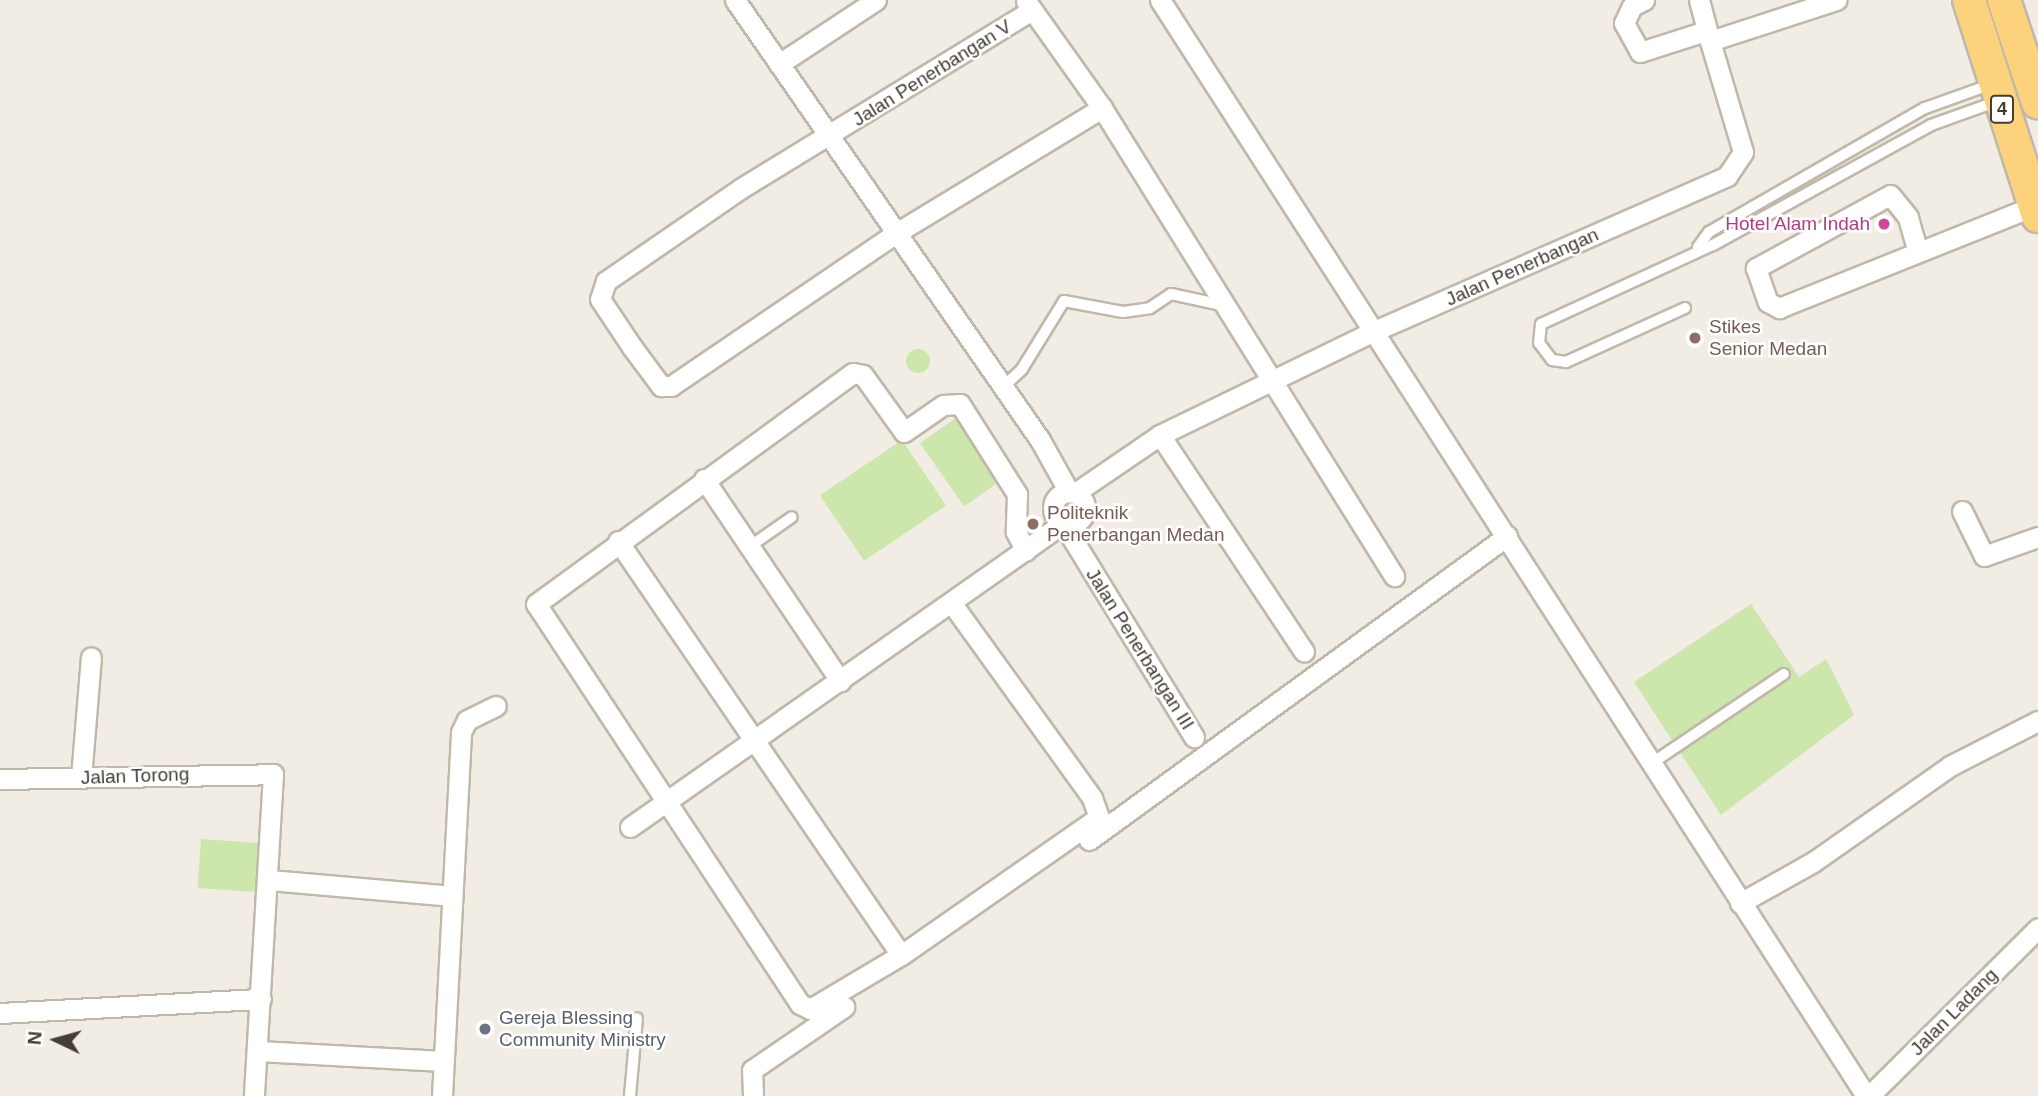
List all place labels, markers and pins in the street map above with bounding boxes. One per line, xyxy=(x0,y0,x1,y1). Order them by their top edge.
place label: Hotel Alam Indah xyxy=(1724,213,1870,235)
marker: Hotel Alam Indah xyxy=(1876,216,1892,232)
place label: Stikes Senior Medan xyxy=(1709,316,1827,360)
marker: Stikes Senior Medan xyxy=(1687,330,1703,346)
place label: Politeknik Penerbangan Medan xyxy=(1047,502,1224,546)
marker: Politeknik Penerbangan Medan xyxy=(1025,516,1041,532)
place label: Gereja Blessing Community Ministry xyxy=(499,1007,666,1051)
marker: Gereja Blessing Community Ministry xyxy=(477,1021,493,1037)

